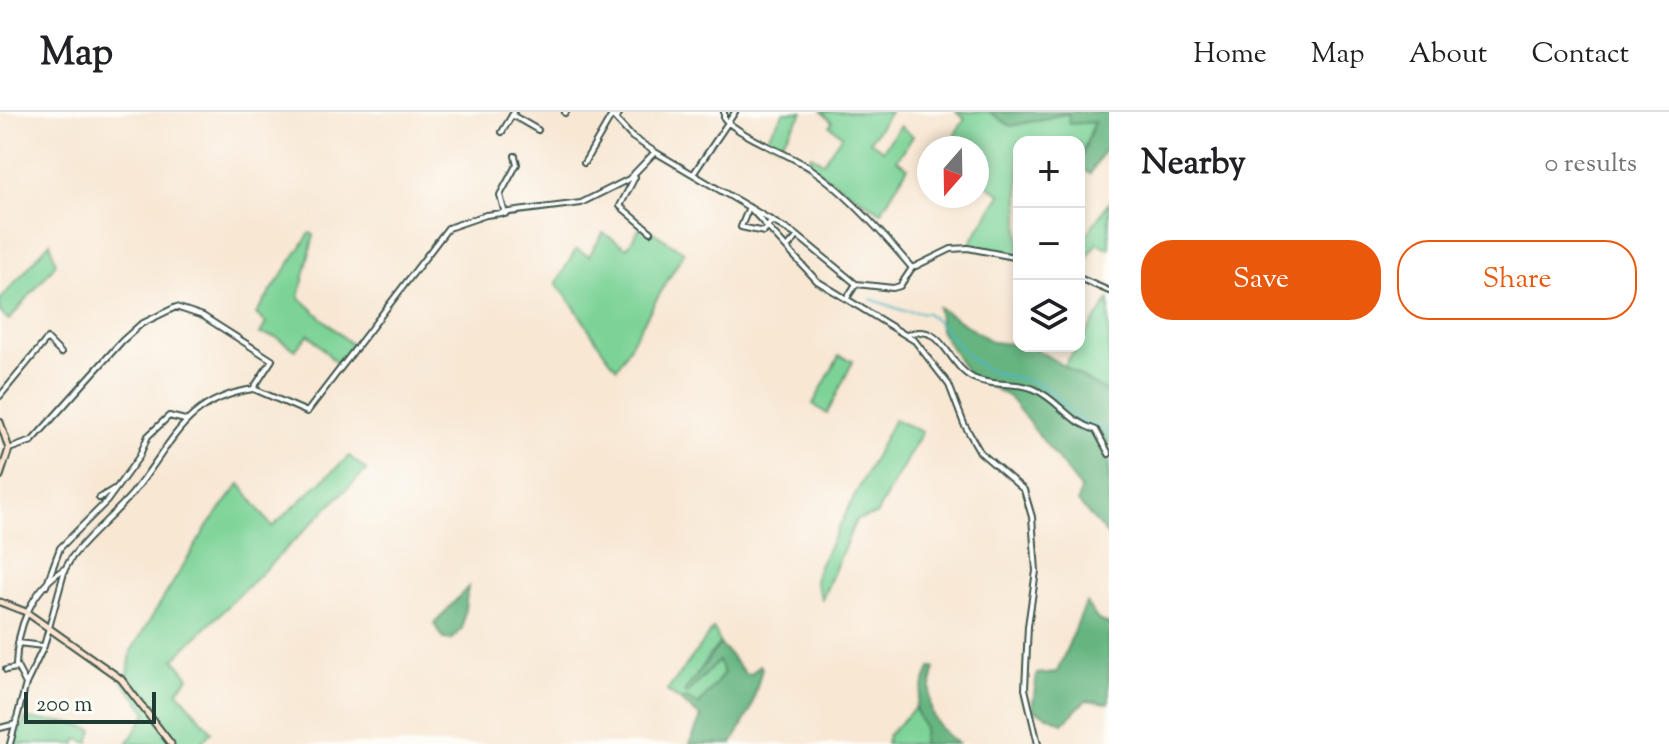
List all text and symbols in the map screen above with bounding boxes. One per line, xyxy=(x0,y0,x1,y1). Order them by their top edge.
text: Map xyxy=(40,28,113,82)
text: Home xyxy=(1193,35,1267,75)
text: Map xyxy=(1311,35,1365,75)
text: About xyxy=(1409,35,1487,75)
text: Contact xyxy=(1531,35,1629,75)
north arrow xyxy=(917,136,989,208)
map controls xyxy=(1013,136,1085,352)
button: + xyxy=(1013,136,1085,208)
text: Nearby xyxy=(1141,140,1246,189)
text: 0 results xyxy=(1545,146,1637,183)
button: − xyxy=(1013,208,1085,280)
button: Save xyxy=(1141,240,1381,320)
button: Share xyxy=(1397,240,1637,320)
button: layers xyxy=(1013,280,1085,352)
scale bar xyxy=(24,688,156,724)
text: 200 m xyxy=(36,690,92,722)

